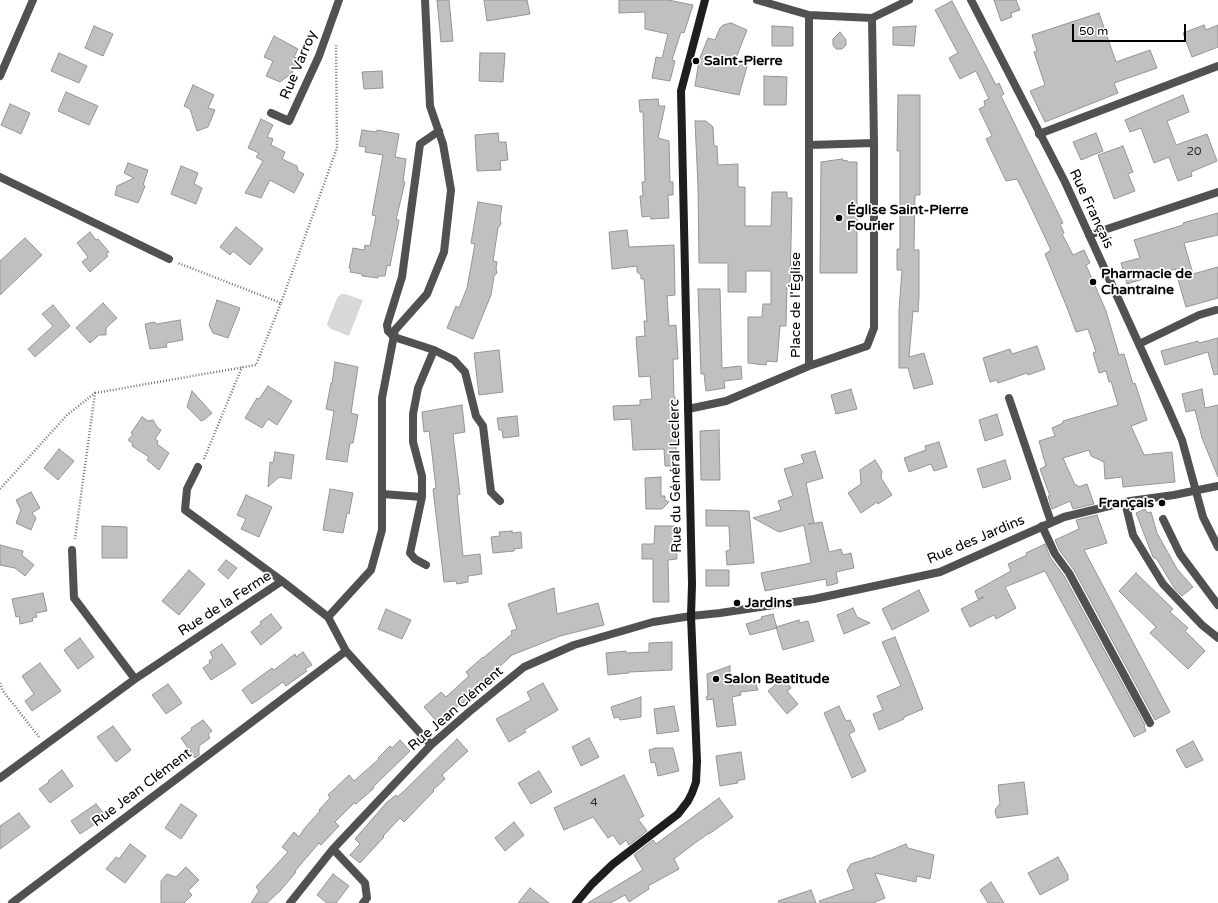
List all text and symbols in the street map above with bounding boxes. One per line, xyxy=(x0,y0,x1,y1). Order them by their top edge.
scale bar xyxy=(1074,16,1188,42)
text: 50 m xyxy=(1079,24,1108,38)
street label: Rue Varroy xyxy=(277,28,321,102)
place label: Saint-Pierre xyxy=(704,53,783,69)
marker: Saint-Pierre xyxy=(691,56,701,66)
house number: 20 xyxy=(1186,145,1202,159)
street label: Rue Français xyxy=(1065,167,1117,251)
place label: Église Saint-Pierre Fourier xyxy=(847,202,968,234)
marker: Église Saint-Pierre Fourier xyxy=(834,213,844,223)
street label: Place de l'Église xyxy=(788,252,804,358)
place label: Pharmacie de Chantraine xyxy=(1101,266,1192,298)
marker: Pharmacie de Chantraine xyxy=(1088,277,1098,287)
street label: Rue du Général Leclerc xyxy=(666,399,686,553)
place label: Français xyxy=(1099,495,1154,511)
marker: Français xyxy=(1157,498,1167,508)
street label: Rue des Jardins xyxy=(925,512,1027,568)
street label: Rue de la Ferme xyxy=(175,568,275,640)
place label: Jardins xyxy=(745,595,792,611)
marker: Jardins xyxy=(732,598,742,608)
street label: Rue Jean Clément xyxy=(405,663,507,755)
place label: Salon Beatitude xyxy=(724,671,829,687)
marker: Salon Beatitude xyxy=(711,674,721,684)
street label: Rue Jean Clément xyxy=(89,745,195,831)
house number: 4 xyxy=(590,796,598,810)

